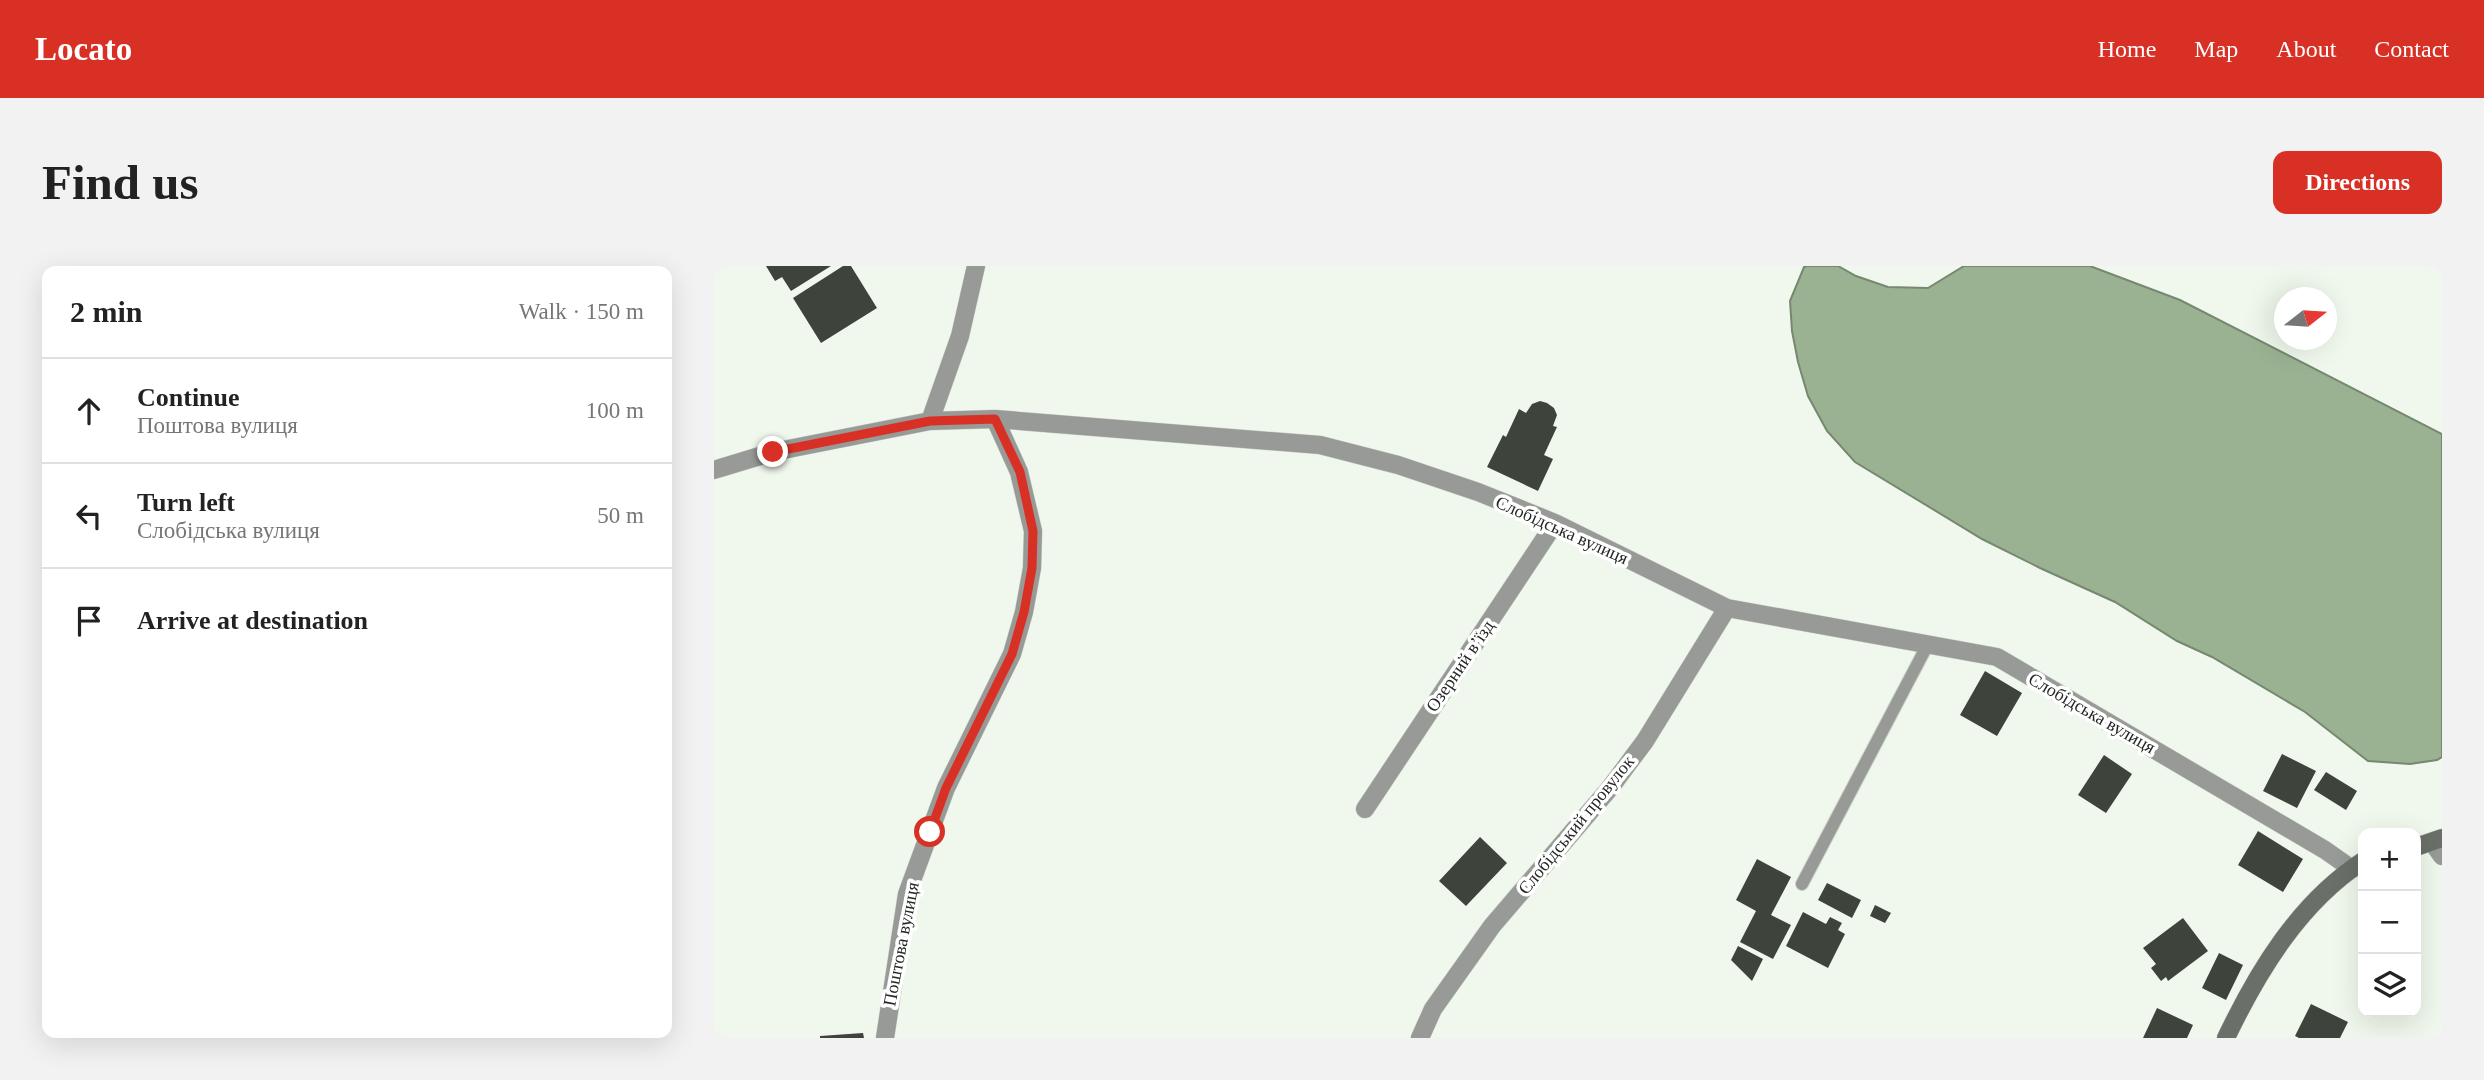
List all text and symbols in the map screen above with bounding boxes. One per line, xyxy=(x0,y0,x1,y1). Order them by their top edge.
text: Locato xyxy=(35,31,132,67)
text: Home xyxy=(2098,36,2156,62)
text: Map xyxy=(2194,36,2238,62)
text: About xyxy=(2276,36,2336,62)
text: Contact xyxy=(2374,36,2449,62)
button: Directions xyxy=(2273,151,2442,214)
text: Find us xyxy=(42,155,199,210)
north arrow xyxy=(2274,287,2337,350)
text: 2 min xyxy=(70,295,143,328)
text: Walk · 150 m xyxy=(519,299,644,324)
text: Continue xyxy=(137,383,240,412)
icon: ahead xyxy=(70,392,108,430)
text: 100 m xyxy=(586,398,644,423)
text: Поштова вулиця xyxy=(137,413,298,438)
route end xyxy=(757,436,788,467)
text: Turn left xyxy=(137,488,235,517)
street label: Слобідська вулиця xyxy=(1493,492,1631,568)
icon: left xyxy=(70,497,108,535)
text: 50 m xyxy=(597,503,644,528)
text: Слобідська вулиця xyxy=(137,518,320,543)
icon: arrive xyxy=(70,602,108,640)
text: Arrive at destination xyxy=(137,606,368,635)
street label: Озерний в’їзд xyxy=(1422,616,1498,716)
street label: Слобідська вулиця xyxy=(2025,669,2159,757)
street label: Слобідський провулок xyxy=(1514,751,1638,898)
route start xyxy=(914,816,945,847)
map controls xyxy=(2358,828,2421,1017)
button: + xyxy=(2358,828,2421,891)
street label: Поштова вулиця xyxy=(879,880,923,1008)
button: − xyxy=(2358,891,2421,954)
button: layers xyxy=(2358,954,2421,1017)

